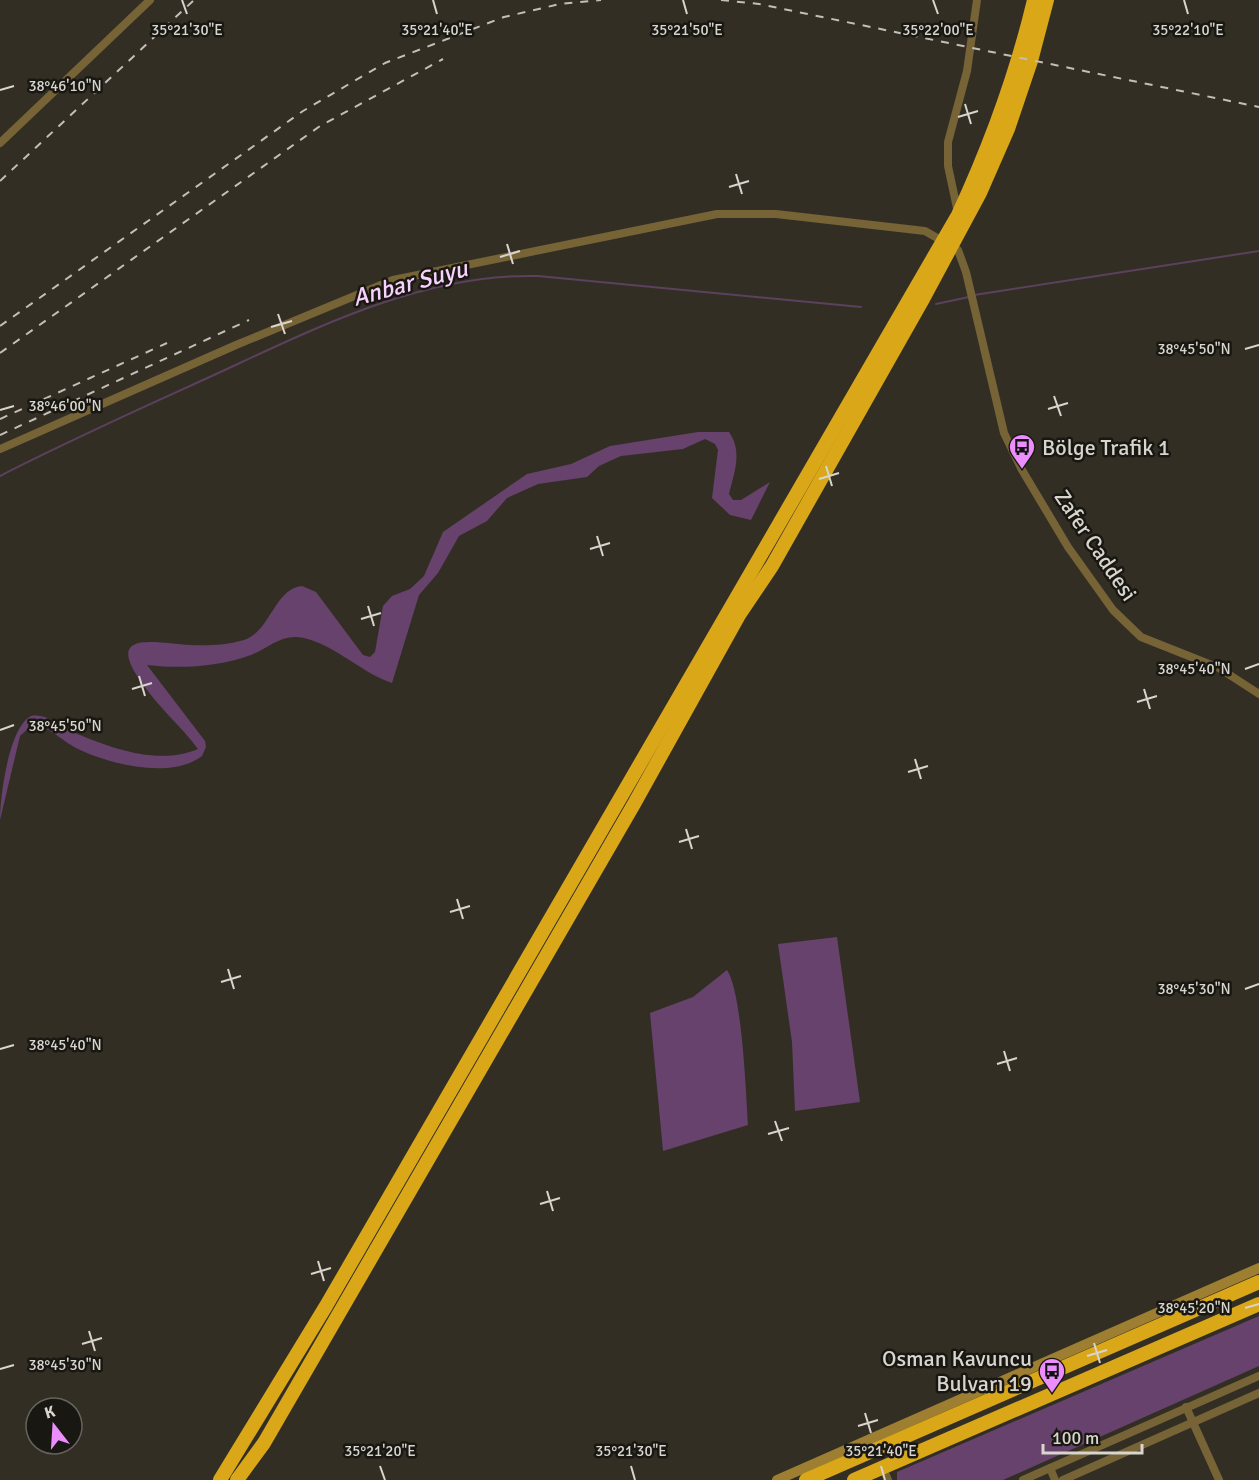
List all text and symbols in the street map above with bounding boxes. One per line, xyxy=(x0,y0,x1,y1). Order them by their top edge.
text: 35°21'30"E xyxy=(151,21,223,39)
text: 35°21'40"E xyxy=(401,21,473,39)
text: 35°21'50"E xyxy=(651,21,723,39)
text: 35°22'00"E xyxy=(902,21,974,39)
text: 35°22'10"E xyxy=(1152,21,1224,39)
text: 38°46'10"N xyxy=(28,77,102,95)
water label: Anbar Suyu xyxy=(349,253,472,313)
text: 38°45'50"N xyxy=(1157,340,1231,358)
text: 38°46'00"N xyxy=(28,397,102,415)
bus stop icon: Bölge Trafik 1 xyxy=(1007,432,1037,470)
place label: Bölge Trafik 1 xyxy=(1042,434,1170,461)
street label: Zafer Caddesi xyxy=(1048,484,1143,606)
text: 38°45'40"N xyxy=(1157,660,1231,678)
text: 38°45'50"N xyxy=(28,717,102,735)
text: 38°45'30"N xyxy=(1157,980,1231,998)
text: 38°45'40"N xyxy=(28,1036,102,1054)
text: 38°45'20"N xyxy=(1157,1299,1231,1317)
place label: Osman Kavuncu Bulvarı 19 xyxy=(882,1345,1032,1397)
text: 38°45'30"N xyxy=(28,1356,102,1374)
bus stop icon: Osman Kavuncu Bulvarı 19 xyxy=(1037,1356,1067,1394)
north arrow xyxy=(24,1396,84,1456)
text: K xyxy=(42,1402,58,1424)
scale bar xyxy=(1043,1417,1142,1455)
text: 100 m xyxy=(1052,1427,1099,1449)
text: 35°21'20"E xyxy=(344,1442,416,1460)
text: 35°21'30"E xyxy=(595,1442,667,1460)
text: 35°21'40"E xyxy=(845,1442,917,1460)

